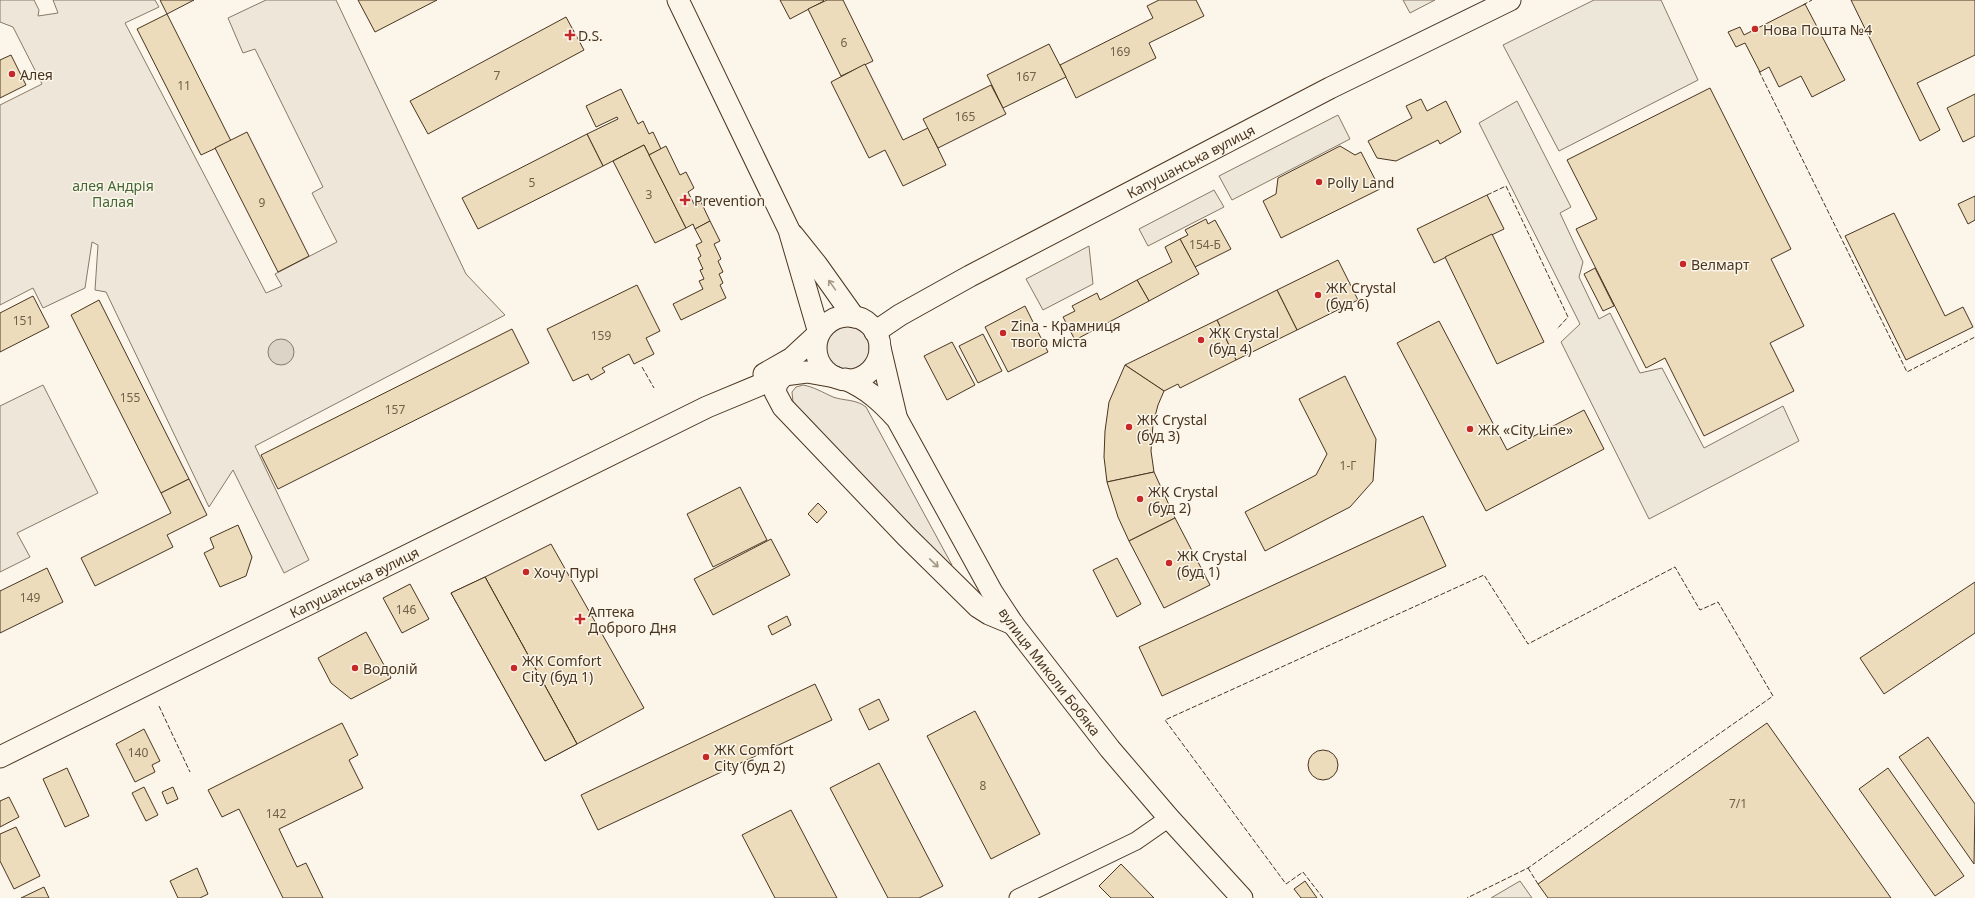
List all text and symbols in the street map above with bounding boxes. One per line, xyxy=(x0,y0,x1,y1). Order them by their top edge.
place label: Нова Пошта №4 xyxy=(1763,20,1872,39)
marker: Нова Пошта №4 xyxy=(1750,24,1760,34)
place label: D.S. xyxy=(578,26,603,45)
marker: D.S. xyxy=(565,30,575,40)
house number: 6 xyxy=(841,34,848,51)
house number: 169 xyxy=(1110,43,1130,60)
place label: Алея xyxy=(20,65,53,84)
house number: 7 xyxy=(494,67,501,84)
house number: 167 xyxy=(1016,68,1036,85)
marker: Алея xyxy=(7,69,17,79)
house number: 11 xyxy=(177,77,191,94)
house number: 165 xyxy=(955,108,975,125)
street label: Капушанська вулиця xyxy=(1123,120,1258,202)
place label: Polly Land xyxy=(1327,173,1394,192)
house number: 5 xyxy=(529,174,536,191)
park label: алея Андрія Палая xyxy=(72,176,154,211)
marker: Polly Land xyxy=(1314,177,1324,187)
house number: 3 xyxy=(646,186,653,203)
place label: Prevention xyxy=(694,191,765,210)
house number: 9 xyxy=(259,194,266,211)
marker: Prevention xyxy=(679,194,691,206)
house number: 154-Б xyxy=(1189,236,1221,253)
place label: Велмарт xyxy=(1691,255,1750,274)
marker: Велмарт xyxy=(1678,259,1688,269)
place label: ЖК Crystal (буд 6) xyxy=(1326,278,1396,313)
one-way arrow xyxy=(828,280,836,291)
marker: ЖК Crystal (буд 6) xyxy=(1313,290,1323,300)
house number: 151 xyxy=(13,312,33,329)
place label: Zina - Крамниця твого міста xyxy=(1011,316,1121,351)
place label: ЖК Crystal (буд 4) xyxy=(1209,323,1279,358)
house number: 159 xyxy=(591,327,611,344)
marker: Zina - Крамниця твого міста xyxy=(998,328,1008,338)
marker: ЖК Crystal (буд 4) xyxy=(1196,335,1206,345)
house number: 155 xyxy=(120,389,140,406)
house number: 157 xyxy=(385,401,405,418)
place label: ЖК Crystal (буд 3) xyxy=(1137,410,1207,445)
place label: ЖК «City Line» xyxy=(1478,420,1573,439)
marker: ЖК Crystal (буд 3) xyxy=(1124,422,1134,432)
marker: ЖК «City Line» xyxy=(1465,424,1475,434)
house number: 1-Г xyxy=(1340,457,1356,474)
place label: ЖК Crystal (буд 2) xyxy=(1148,482,1218,517)
marker: ЖК Crystal (буд 2) xyxy=(1135,494,1145,504)
street label: Капушанська вулиця xyxy=(286,542,422,622)
place label: ЖК Crystal (буд 1) xyxy=(1177,546,1247,581)
one-way arrow xyxy=(929,558,939,568)
marker: ЖК Crystal (буд 1) xyxy=(1164,558,1174,568)
place label: Хочу Пурі xyxy=(534,563,599,582)
marker: Хочу Пурі xyxy=(521,567,531,577)
house number: 149 xyxy=(20,589,40,606)
house number: 146 xyxy=(396,601,416,618)
place label: Аптека Доброго Дня xyxy=(588,602,677,637)
street label: вулиця Миколи Бобяка xyxy=(995,603,1106,739)
marker: Аптека Доброго Дня xyxy=(575,614,585,624)
place label: ЖК Comfort City (буд 1) xyxy=(522,651,602,686)
place label: Водолій xyxy=(363,659,418,678)
marker: Водолій xyxy=(350,663,360,673)
marker: ЖК Comfort City (буд 1) xyxy=(509,663,519,673)
place label: ЖК Comfort City (буд 2) xyxy=(714,740,794,775)
house number: 140 xyxy=(128,744,148,761)
marker: ЖК Comfort City (буд 2) xyxy=(701,752,711,762)
house number: 8 xyxy=(980,777,987,794)
house number: 7/1 xyxy=(1729,795,1747,812)
house number: 142 xyxy=(266,805,286,822)

